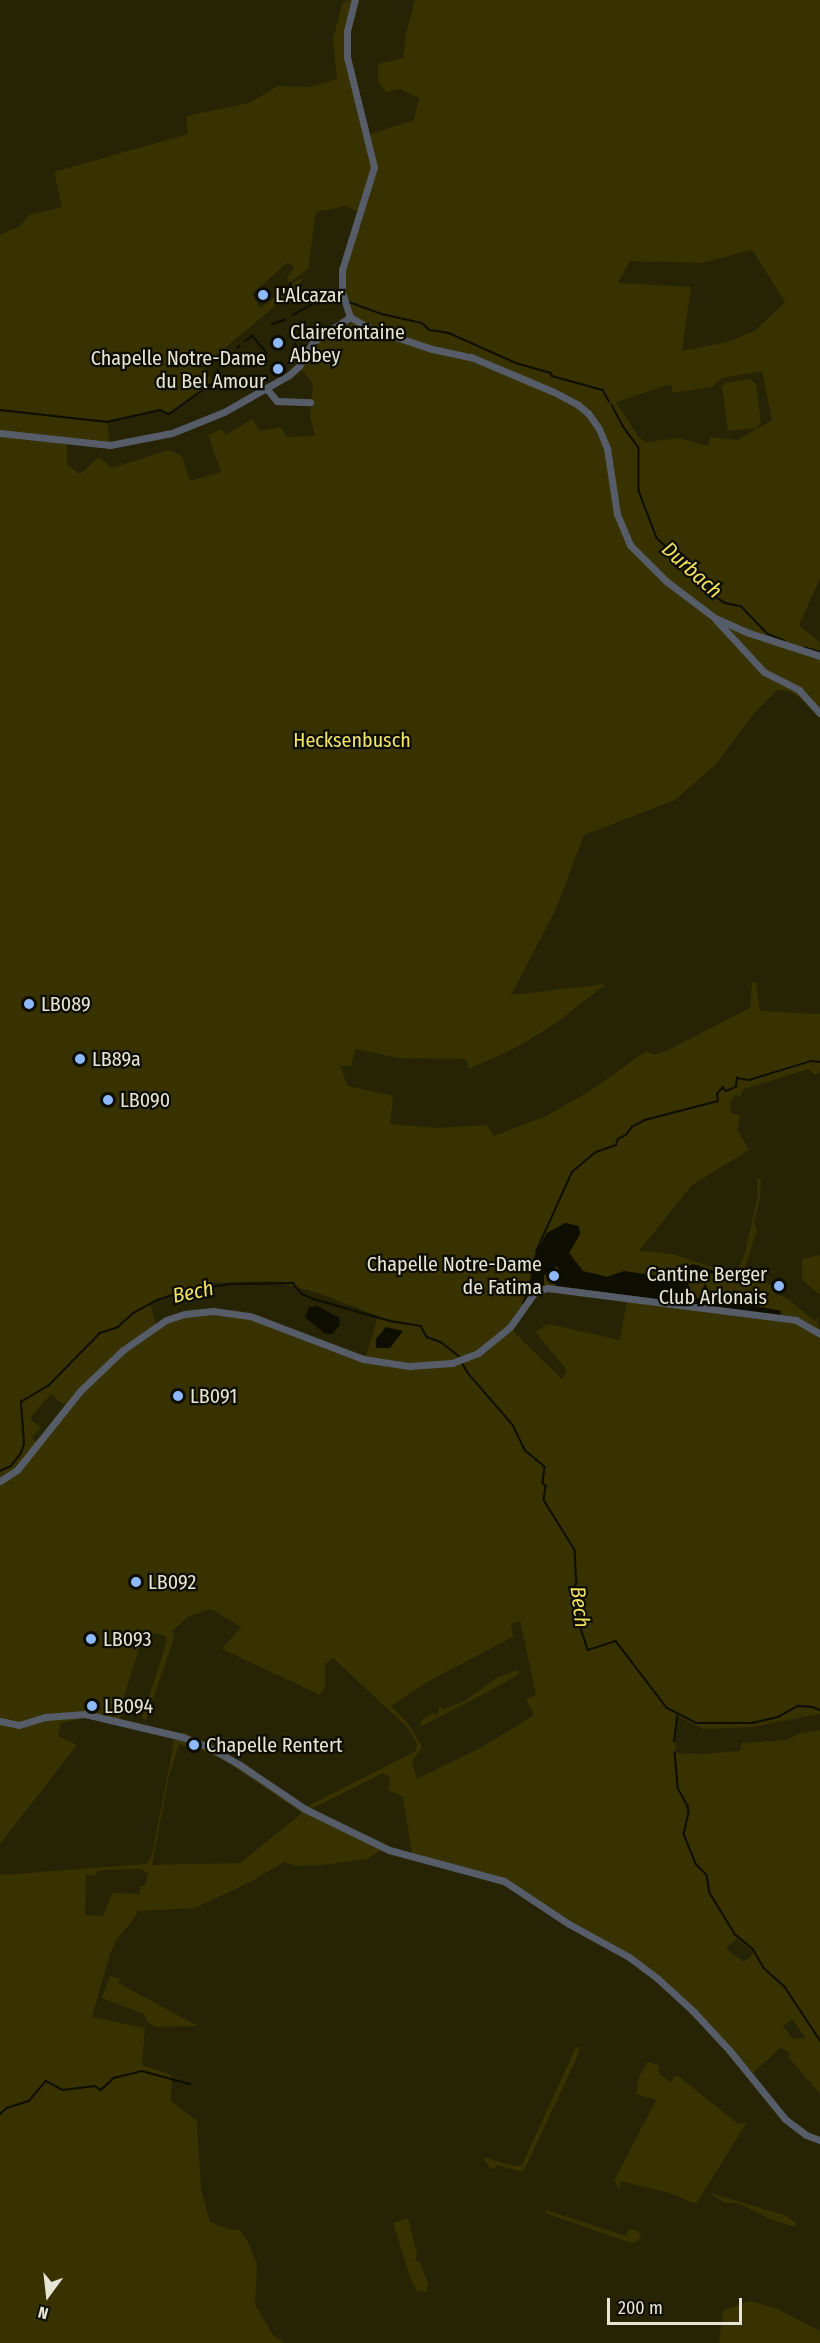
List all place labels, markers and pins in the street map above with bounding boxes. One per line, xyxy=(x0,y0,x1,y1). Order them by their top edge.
place label: L'Alcazar xyxy=(275,283,344,307)
marker: L'Alcazar xyxy=(256,288,270,302)
place label: Clairefontaine Abbey xyxy=(290,320,405,367)
marker: Clairefontaine Abbey xyxy=(271,336,285,350)
place label: Chapelle Notre-Dame du Bel Amour xyxy=(91,346,266,393)
marker: Chapelle Notre-Dame du Bel Amour xyxy=(271,362,285,376)
place label: LB089 xyxy=(41,992,91,1016)
marker: LB089 xyxy=(22,997,36,1011)
place label: LB89a xyxy=(92,1047,141,1071)
marker: LB89a xyxy=(73,1052,87,1066)
place label: LB090 xyxy=(120,1088,170,1112)
marker: LB090 xyxy=(101,1093,115,1107)
place label: Chapelle Notre-Dame de Fatima xyxy=(367,1252,542,1299)
place label: Cantine Berger Club Arlonais xyxy=(647,1262,767,1309)
marker: Chapelle Notre-Dame de Fatima xyxy=(547,1269,561,1283)
marker: Cantine Berger Club Arlonais xyxy=(772,1279,786,1293)
place label: LB091 xyxy=(190,1384,237,1408)
marker: LB091 xyxy=(171,1389,185,1403)
place label: LB092 xyxy=(148,1570,196,1594)
marker: LB092 xyxy=(129,1575,143,1589)
place label: LB093 xyxy=(103,1627,151,1651)
marker: LB093 xyxy=(84,1632,98,1646)
place label: LB094 xyxy=(104,1694,153,1718)
marker: LB094 xyxy=(85,1699,99,1713)
place label: Chapelle Rentert xyxy=(206,1733,343,1757)
marker: Chapelle Rentert xyxy=(187,1738,201,1752)

